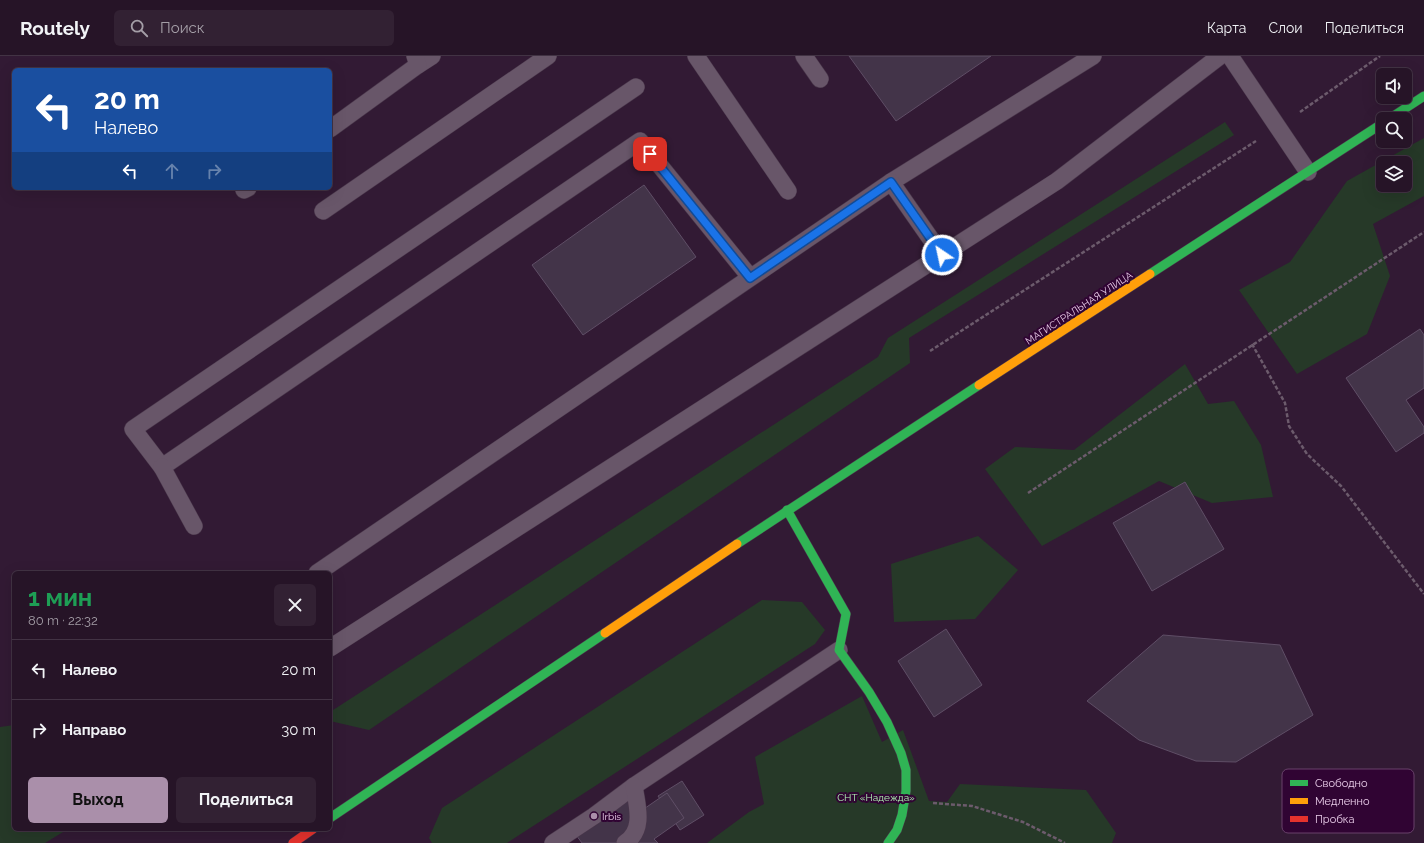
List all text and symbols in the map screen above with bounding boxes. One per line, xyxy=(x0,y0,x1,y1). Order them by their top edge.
search box xyxy=(114,10,394,46)
text: Routely xyxy=(20,17,90,39)
icon: search xyxy=(128,17,150,39)
text: Поиск xyxy=(160,19,205,37)
text: Карта xyxy=(1207,20,1246,36)
text: Слои xyxy=(1268,20,1303,36)
text: Поделиться xyxy=(1325,20,1404,36)
map controls xyxy=(1376,68,1412,192)
button: sound xyxy=(1376,68,1412,104)
text: 20 m xyxy=(94,83,160,116)
icon: left xyxy=(28,84,80,136)
button: search xyxy=(1376,112,1412,148)
text: Налево xyxy=(94,117,158,138)
pin xyxy=(633,137,667,171)
icon: arrive xyxy=(639,143,661,165)
button: layers xyxy=(1376,156,1412,192)
icon: left xyxy=(119,160,141,182)
icon: ahead xyxy=(161,160,183,182)
icon: right xyxy=(203,160,225,182)
position arrow xyxy=(921,234,963,276)
street label: МАГИСТРАЛЬНАЯ УЛИЦА xyxy=(1023,269,1135,347)
text: 1 мин xyxy=(28,583,92,612)
button: close xyxy=(274,584,316,626)
text: 80 m · 22:32 xyxy=(28,613,98,628)
icon: left xyxy=(28,659,50,681)
text: Налево xyxy=(62,661,117,679)
text: 20 m xyxy=(281,661,316,679)
icon: right xyxy=(28,719,50,741)
text: Направо xyxy=(62,721,126,739)
text: 30 m xyxy=(281,721,316,739)
legend xyxy=(1282,769,1414,833)
button: Выход xyxy=(28,777,168,823)
button: Поделиться xyxy=(176,777,316,823)
text: Свободно xyxy=(1315,777,1368,790)
park label: СНТ «Надежда» xyxy=(837,792,915,803)
text: Медленно xyxy=(1315,795,1370,808)
marker: Irbis xyxy=(589,811,599,821)
place label: Irbis xyxy=(602,811,621,822)
text: Пробка xyxy=(1315,813,1355,826)

